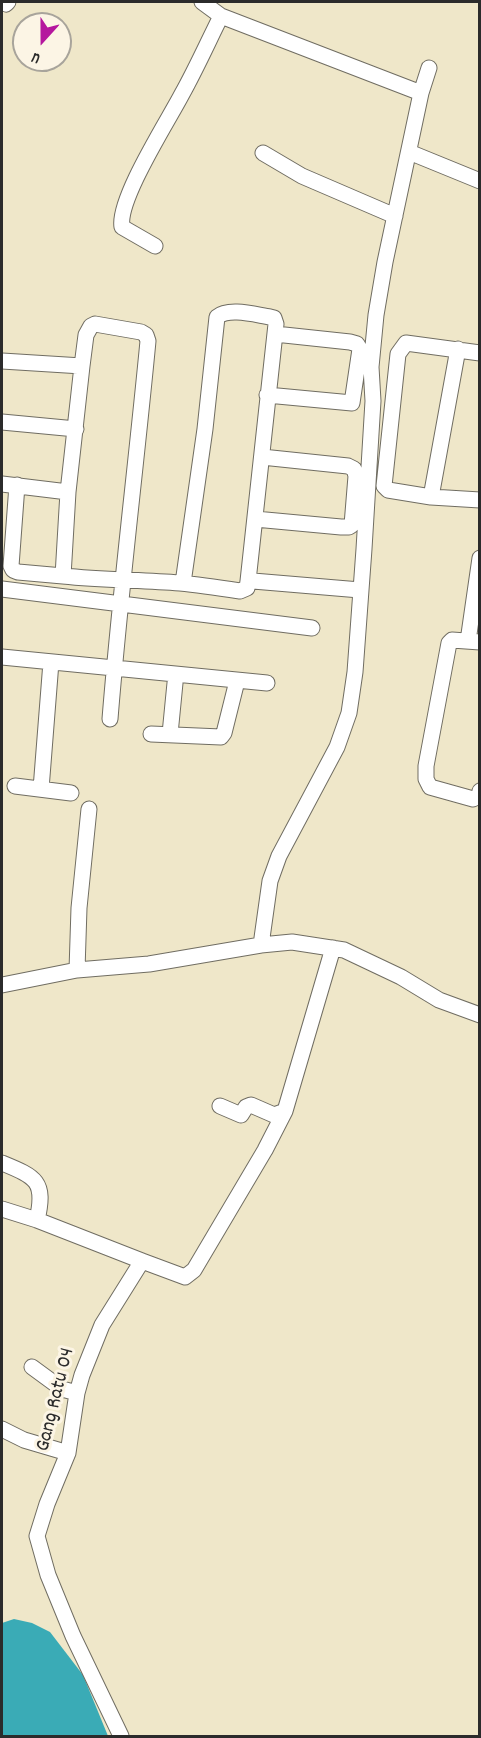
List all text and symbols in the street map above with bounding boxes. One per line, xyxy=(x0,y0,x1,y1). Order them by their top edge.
north arrow xyxy=(12,12,72,72)
text: U xyxy=(28,45,44,70)
street label: Gang Ratu 04 xyxy=(32,1346,82,1454)

